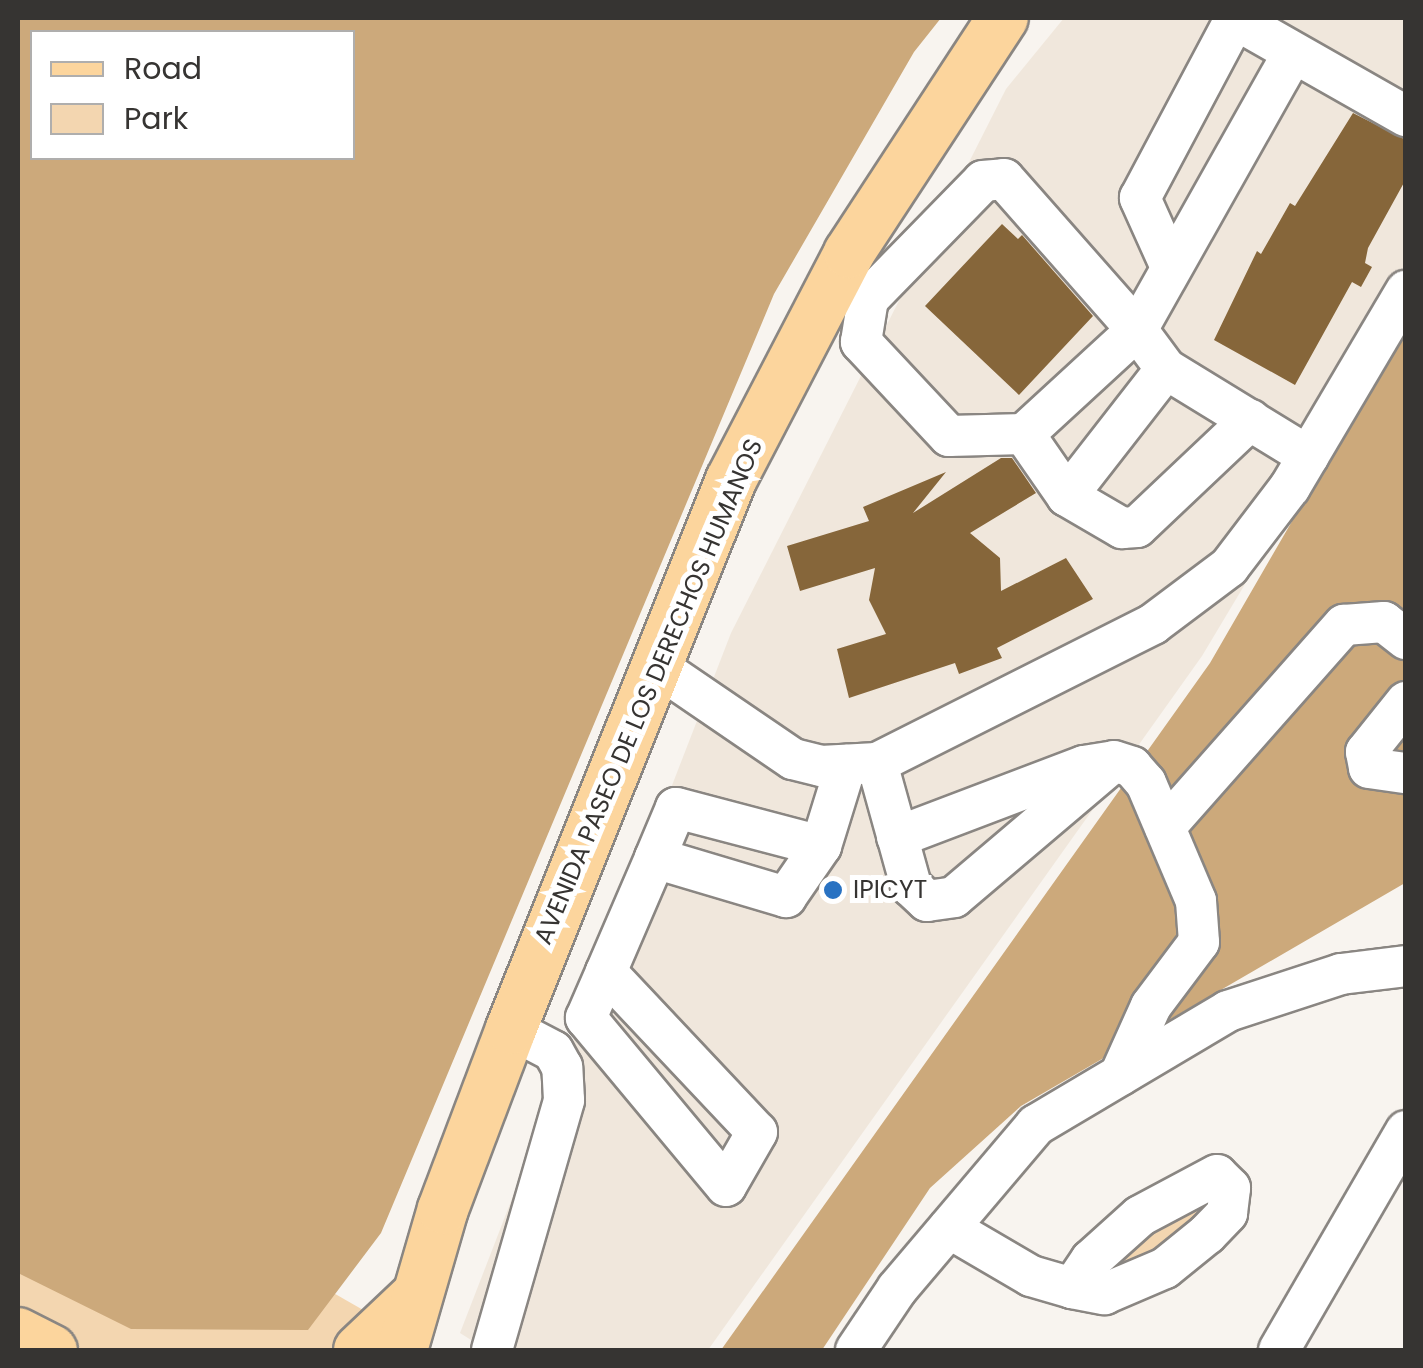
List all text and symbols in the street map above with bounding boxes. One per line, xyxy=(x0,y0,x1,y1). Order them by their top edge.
legend xyxy=(30,30,355,160)
text: Road xyxy=(124,47,202,90)
text: Park xyxy=(124,97,188,140)
street label: AVENIDA PASEO DE LOS DERECHOS HUMANOS xyxy=(528,435,770,949)
place label: IPICYT xyxy=(853,875,927,905)
marker: IPICYT xyxy=(822,879,844,901)

